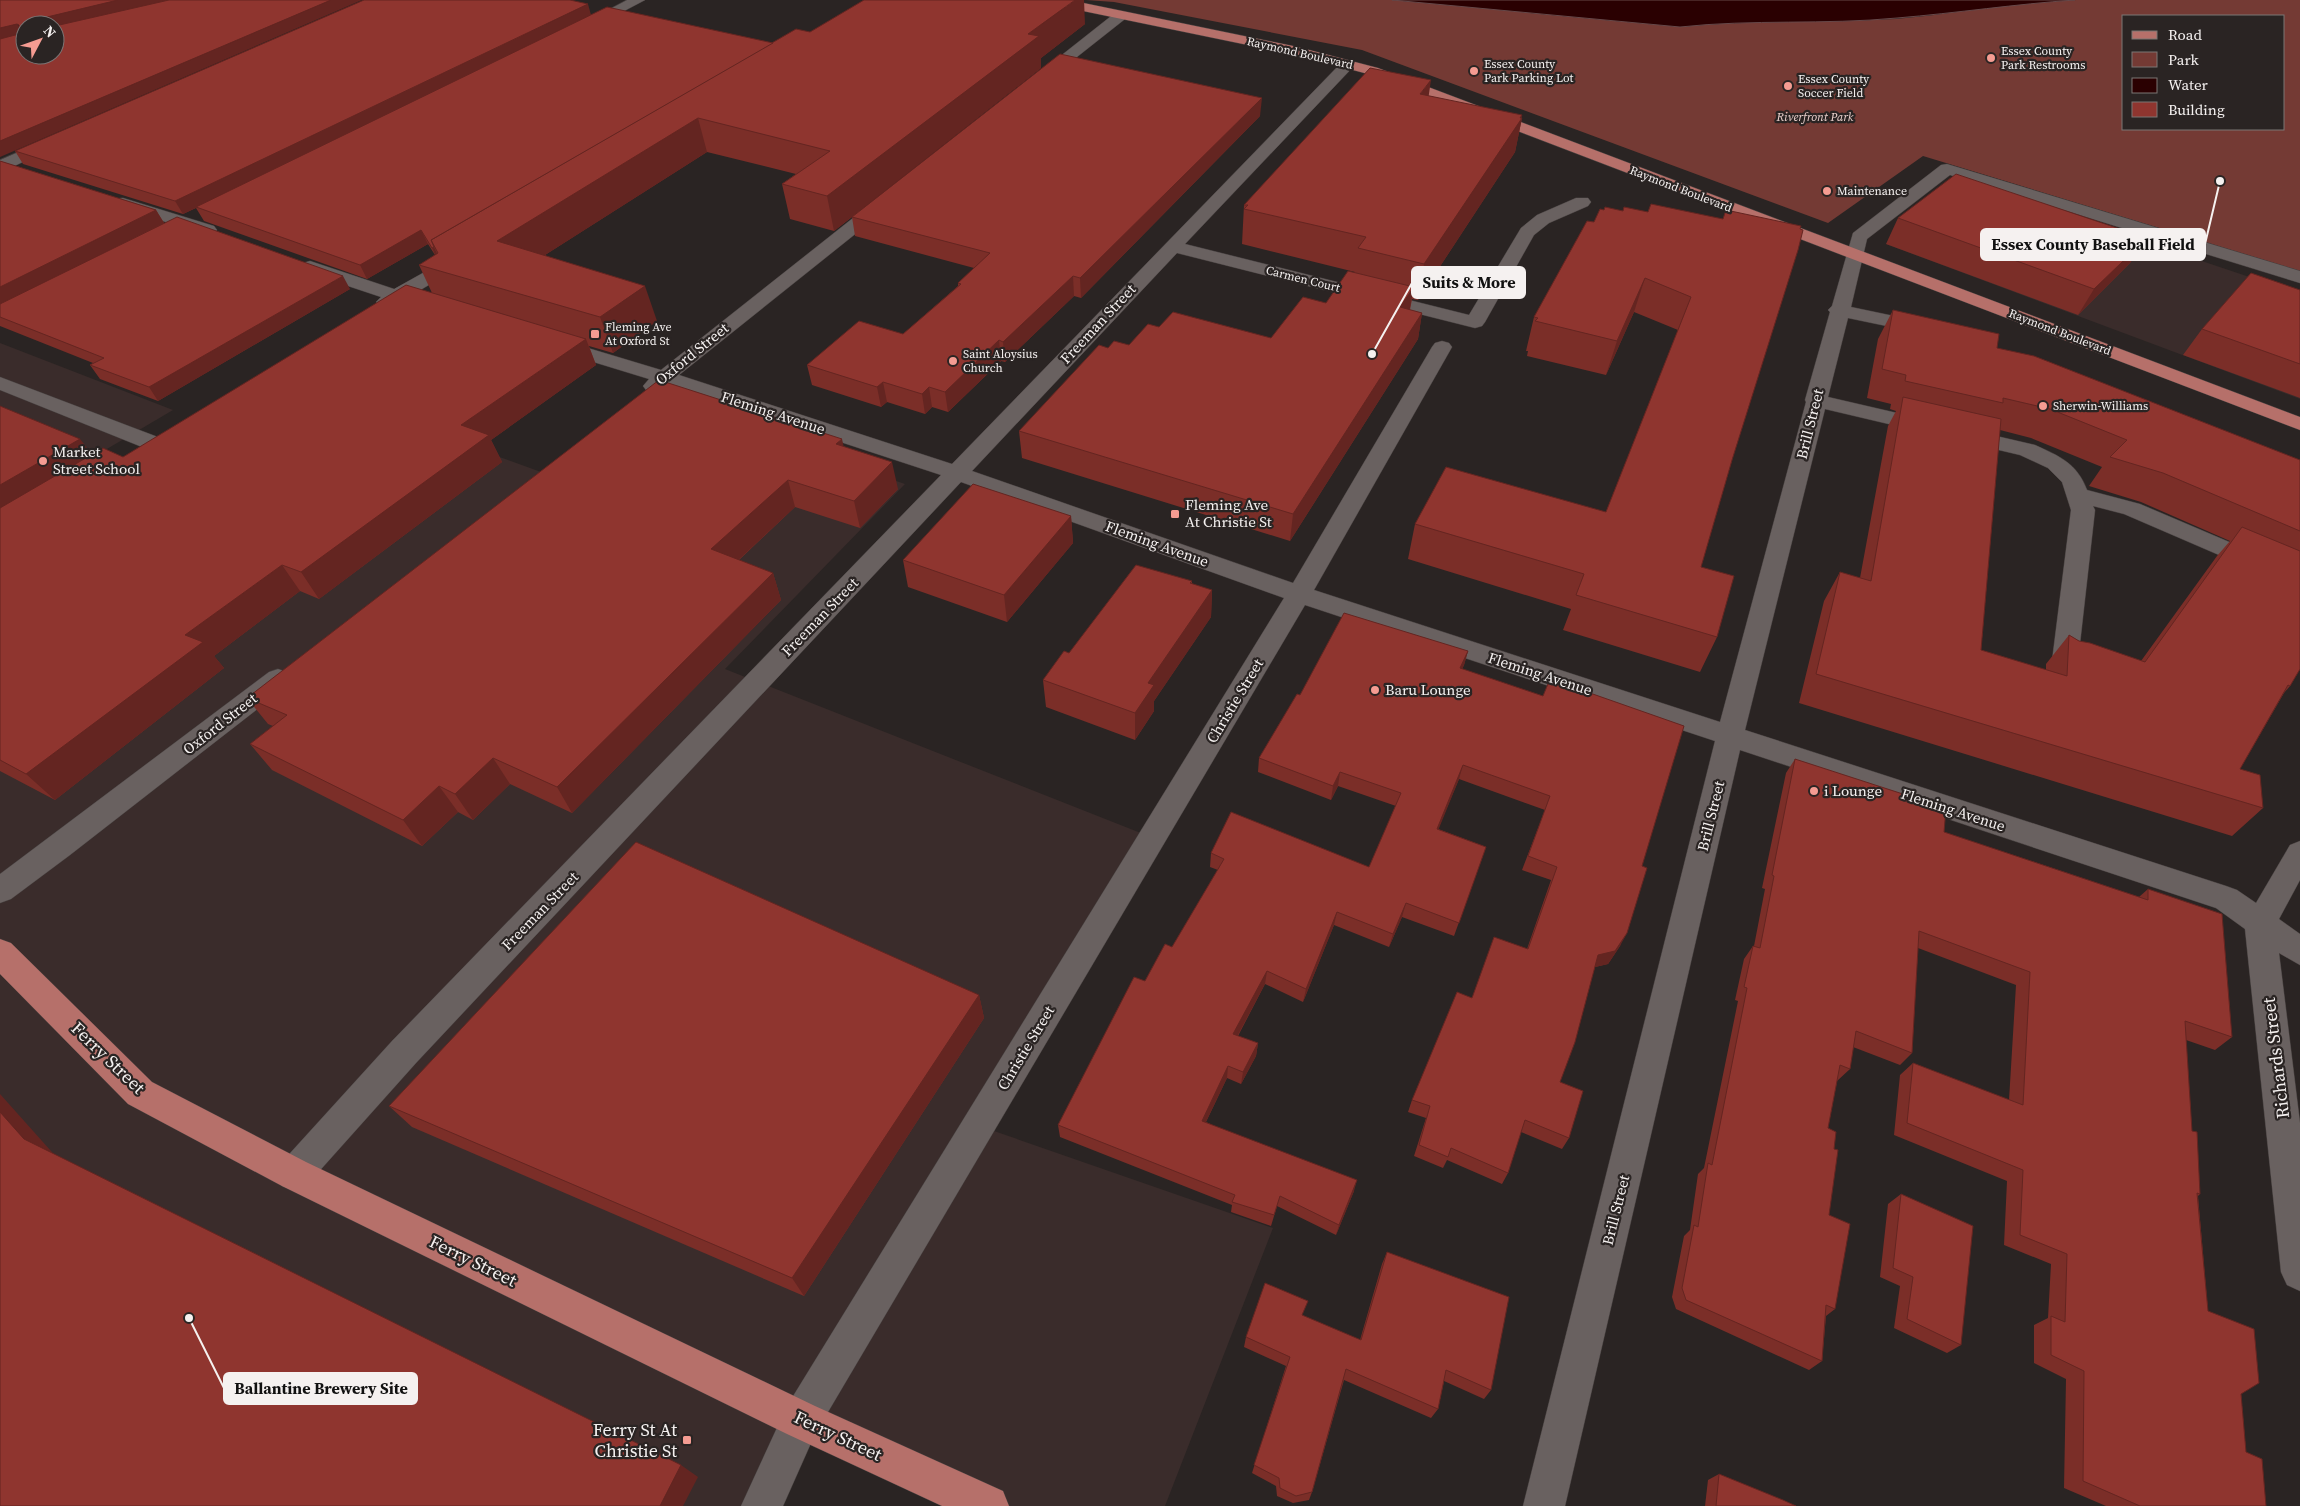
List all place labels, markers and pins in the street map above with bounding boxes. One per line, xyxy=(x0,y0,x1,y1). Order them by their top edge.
place label: Essex County Park Restrooms xyxy=(2001,43,2086,73)
marker: Essex County Park Restrooms xyxy=(1985,52,1997,64)
place label: Essex County Park Parking Lot xyxy=(1484,56,1574,86)
marker: Essex County Park Parking Lot xyxy=(1468,65,1480,77)
place label: Essex County Soccer Field xyxy=(1798,71,1870,101)
marker: Essex County Soccer Field xyxy=(1782,80,1794,92)
place label: Maintenance xyxy=(1837,183,1907,199)
marker: Maintenance xyxy=(1821,185,1833,197)
callout: Essex County Baseball Field xyxy=(1981,229,2205,260)
callout: Suits & More xyxy=(1412,267,1525,298)
place label: Fleming Ave At Oxford St xyxy=(605,319,672,349)
marker: Fleming Ave At Oxford St xyxy=(589,328,601,340)
place label: Saint Aloysius Church xyxy=(963,346,1038,376)
marker: Saint Aloysius Church xyxy=(947,355,959,367)
place label: Sherwin-Williams xyxy=(2053,398,2148,414)
marker: Sherwin-Williams xyxy=(2037,400,2049,412)
place label: Market Street School xyxy=(53,441,140,479)
marker: Market Street School xyxy=(37,455,49,467)
place label: Fleming Ave At Christie St xyxy=(1185,494,1272,532)
marker: Fleming Ave At Christie St xyxy=(1169,508,1181,520)
place label: Baru Lounge xyxy=(1385,679,1471,700)
marker: Baru Lounge xyxy=(1369,684,1381,696)
place label: i Lounge xyxy=(1824,780,1882,801)
marker: i Lounge xyxy=(1808,785,1820,797)
callout: Ballantine Brewery Site xyxy=(224,1373,417,1404)
place label: Ferry St At Christie St xyxy=(593,1417,677,1463)
marker: Ferry St At Christie St xyxy=(681,1434,693,1446)

